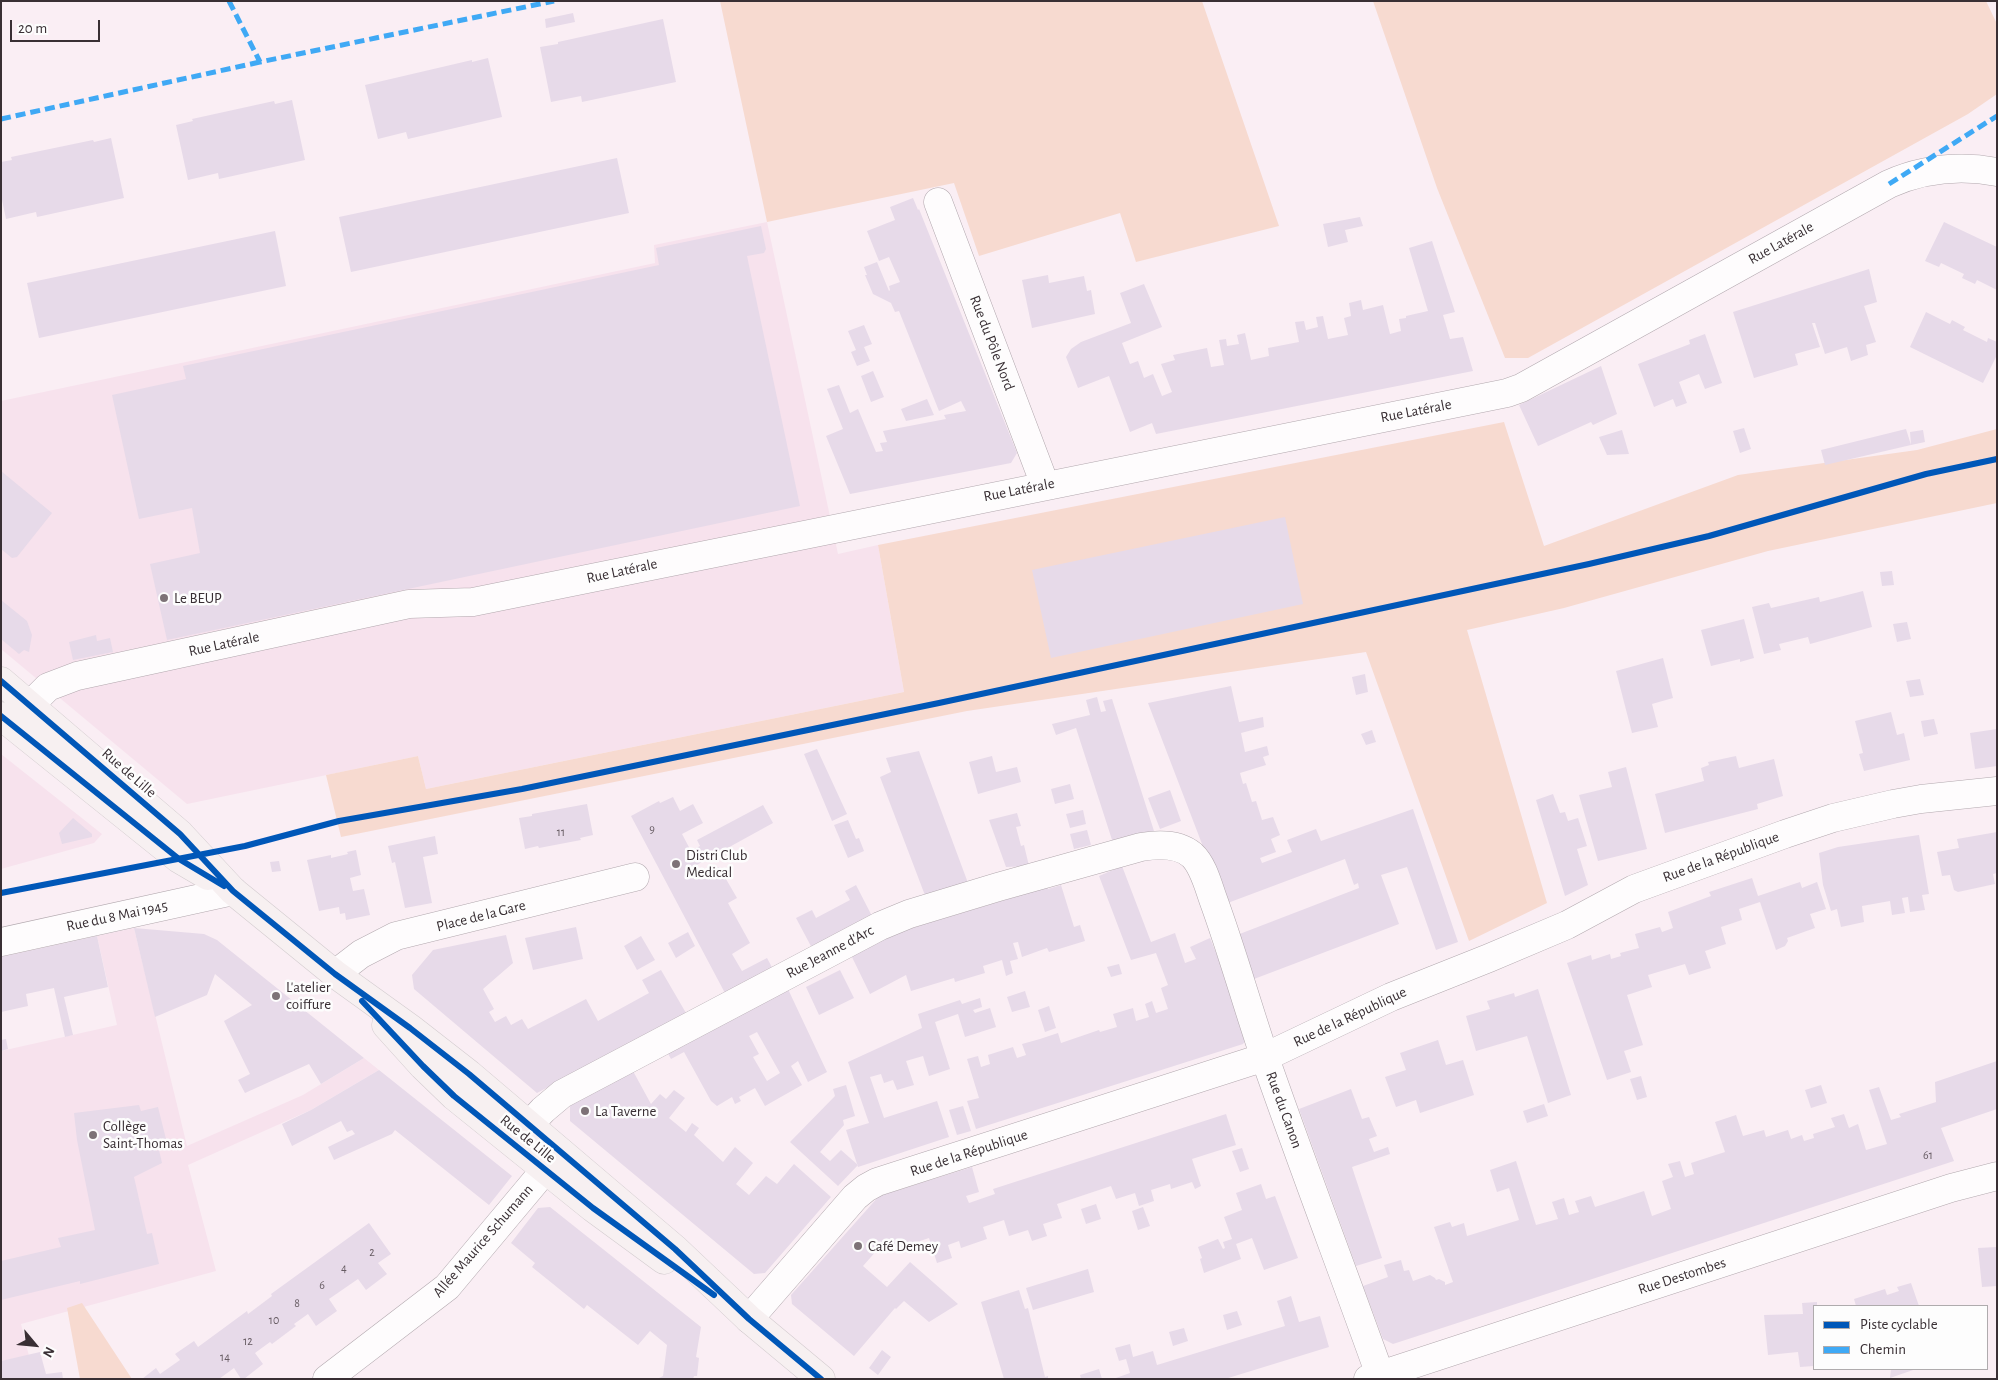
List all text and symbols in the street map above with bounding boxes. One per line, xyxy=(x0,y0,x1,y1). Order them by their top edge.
scale bar xyxy=(12,10,102,42)
text: 20 m xyxy=(18,21,47,36)
street label: Rue Latérale xyxy=(1745,218,1817,268)
street label: Rue du Pôle Nord xyxy=(966,293,1018,393)
street label: Rue Latérale xyxy=(1379,395,1453,427)
street label: Rue Latérale xyxy=(982,474,1056,506)
street label: Rue Latérale xyxy=(585,555,659,587)
place label: Le BEUP xyxy=(174,589,222,607)
marker: Le BEUP xyxy=(158,592,170,604)
street label: Rue Latérale xyxy=(187,628,261,660)
street label: Rue de Lille xyxy=(98,744,160,802)
house number: 9 xyxy=(649,822,655,836)
house number: 11 xyxy=(557,825,565,839)
street label: Rue de la République xyxy=(1660,828,1782,886)
place label: Distri Club Medical xyxy=(686,846,747,881)
marker: Distri Club Medical xyxy=(670,858,682,870)
street label: Rue du 8 Mai 1945 xyxy=(65,896,169,936)
street label: Place de la Gare xyxy=(435,896,527,936)
street label: Rue Jeanne d'Arc xyxy=(783,921,877,983)
place label: L'atelier coiffure xyxy=(286,978,331,1013)
street label: Rue de la République xyxy=(1291,983,1409,1051)
marker: L'atelier coiffure xyxy=(270,990,282,1002)
street label: Rue du Canon xyxy=(1262,1069,1306,1151)
place label: La Taverne xyxy=(595,1102,656,1120)
marker: La Taverne xyxy=(579,1105,591,1117)
street label: Rue de Lille xyxy=(497,1111,559,1167)
place label: Collège Saint-Thomas xyxy=(103,1117,183,1152)
street label: Rue de la République xyxy=(908,1126,1030,1180)
marker: Collège Saint-Thomas xyxy=(87,1129,99,1141)
house number: 61 xyxy=(1923,1148,1933,1162)
street label: Allée Maurice Schumann xyxy=(429,1181,537,1301)
place label: Café Demey xyxy=(868,1237,938,1255)
marker: Café Demey xyxy=(852,1240,864,1252)
house number: 2 xyxy=(369,1245,375,1259)
street label: Rue Destombes xyxy=(1636,1253,1728,1299)
house number: 4 xyxy=(341,1261,347,1275)
house number: 6 xyxy=(319,1278,325,1292)
house number: 8 xyxy=(294,1296,300,1310)
legend xyxy=(1813,1305,1988,1370)
house number: 10 xyxy=(269,1313,279,1327)
text: Piste cyclable xyxy=(1860,1317,1938,1332)
north arrow xyxy=(10,1320,60,1370)
house number: 12 xyxy=(243,1334,253,1348)
text: Chemin xyxy=(1860,1342,1906,1357)
text: N xyxy=(40,1344,57,1360)
house number: 14 xyxy=(220,1350,230,1364)

